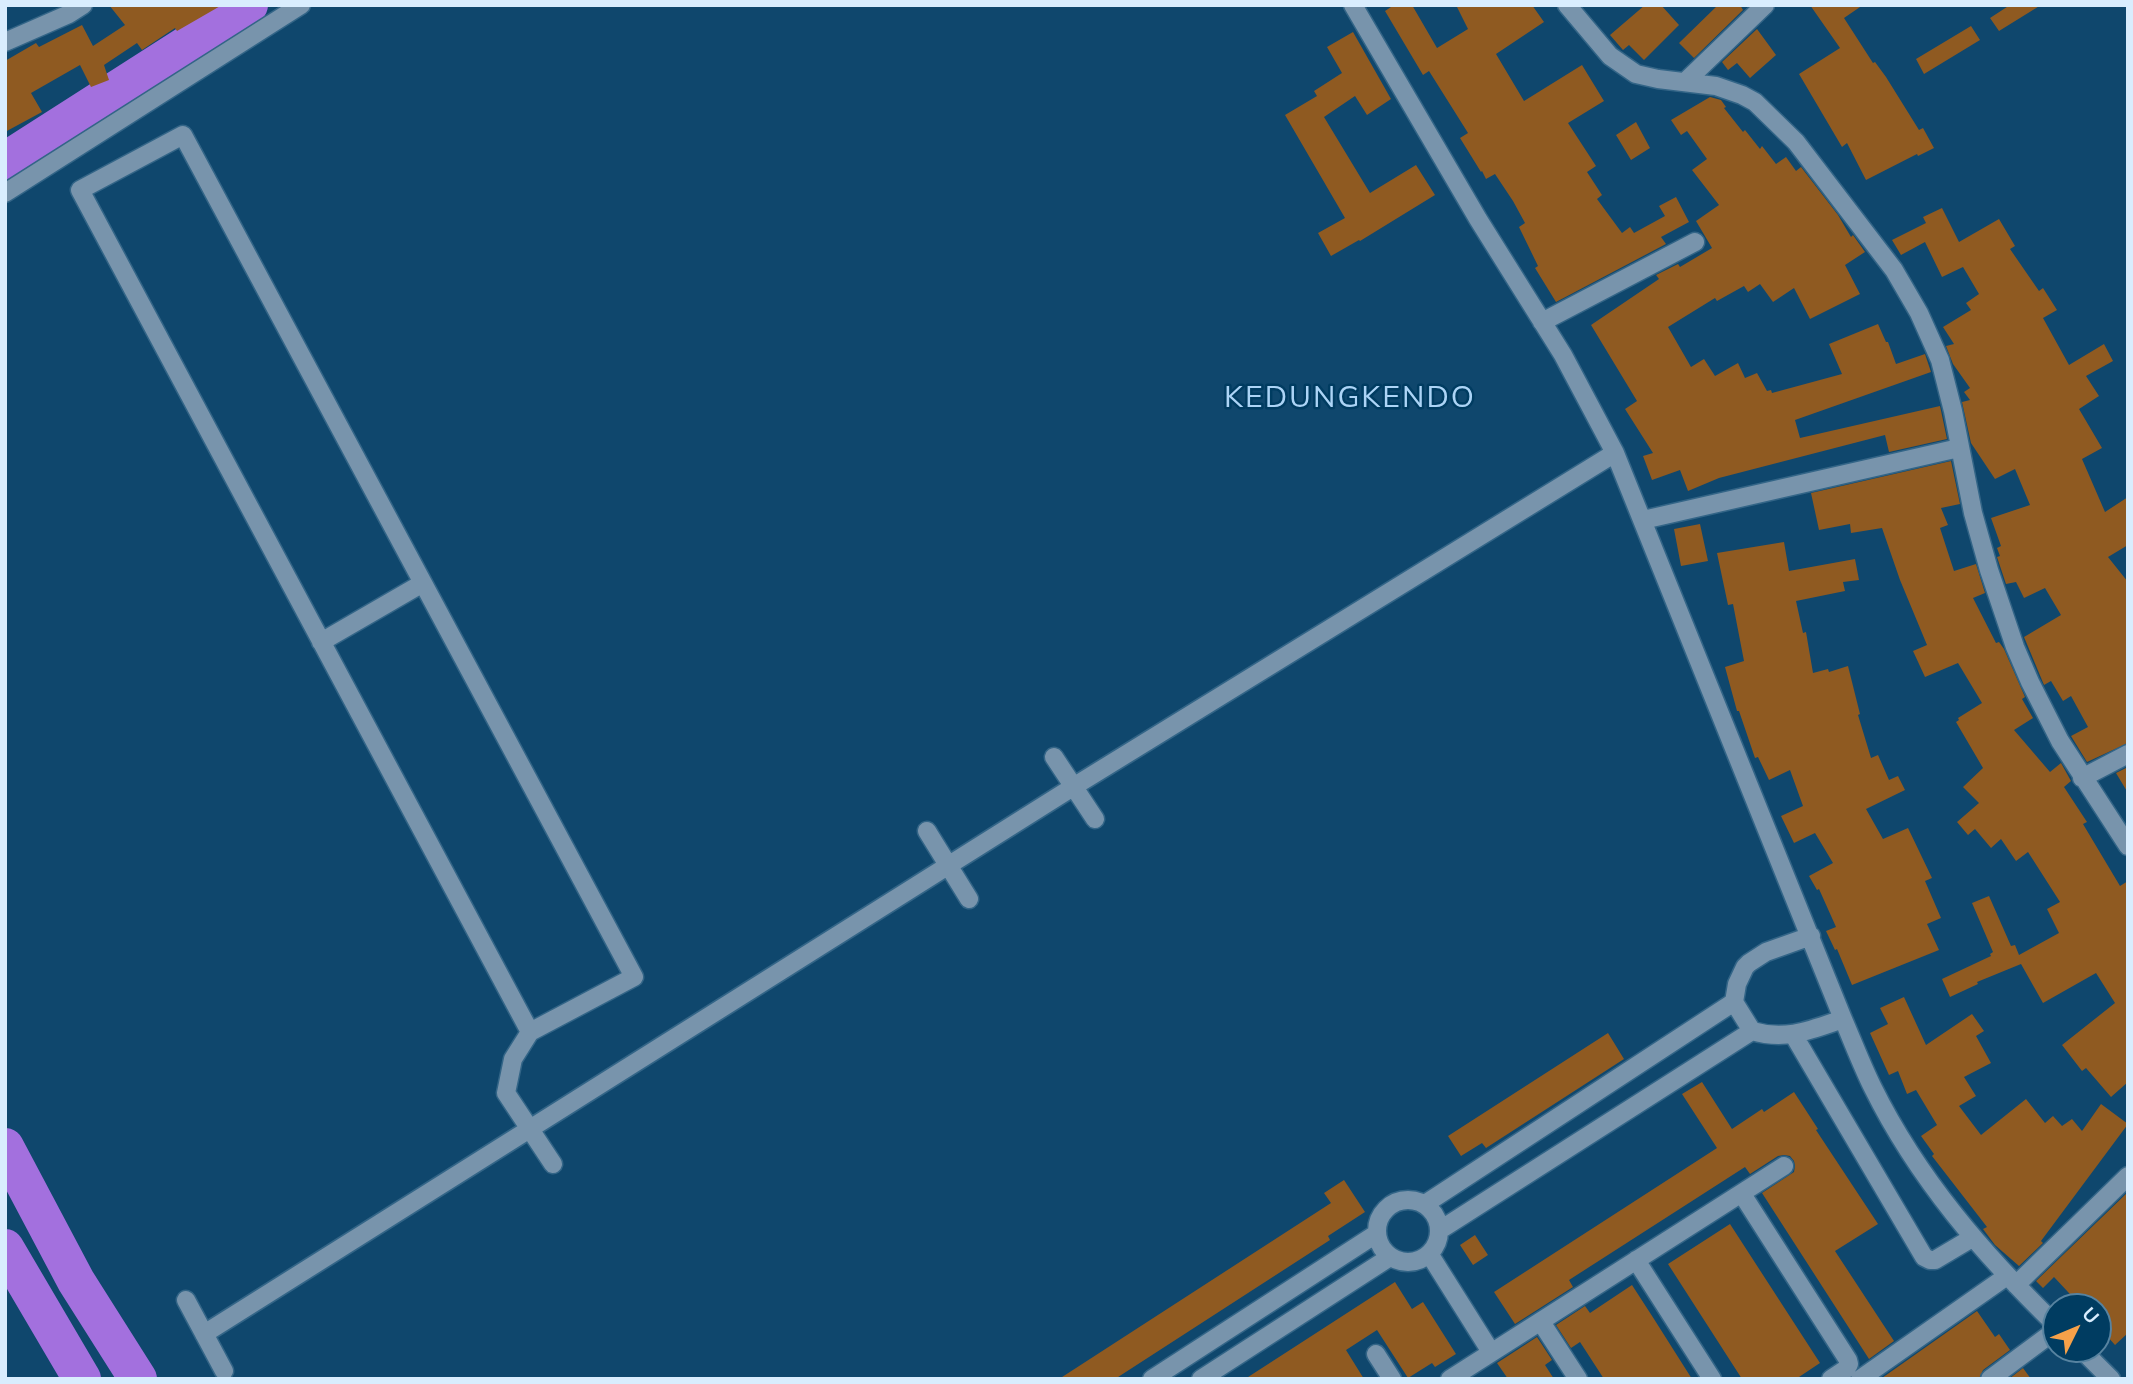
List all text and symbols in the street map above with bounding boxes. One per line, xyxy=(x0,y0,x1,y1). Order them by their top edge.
district label: KEDUNGKENDO xyxy=(1225,380,1475,416)
north arrow xyxy=(2042,1293,2112,1363)
text: U xyxy=(2077,1302,2104,1328)

